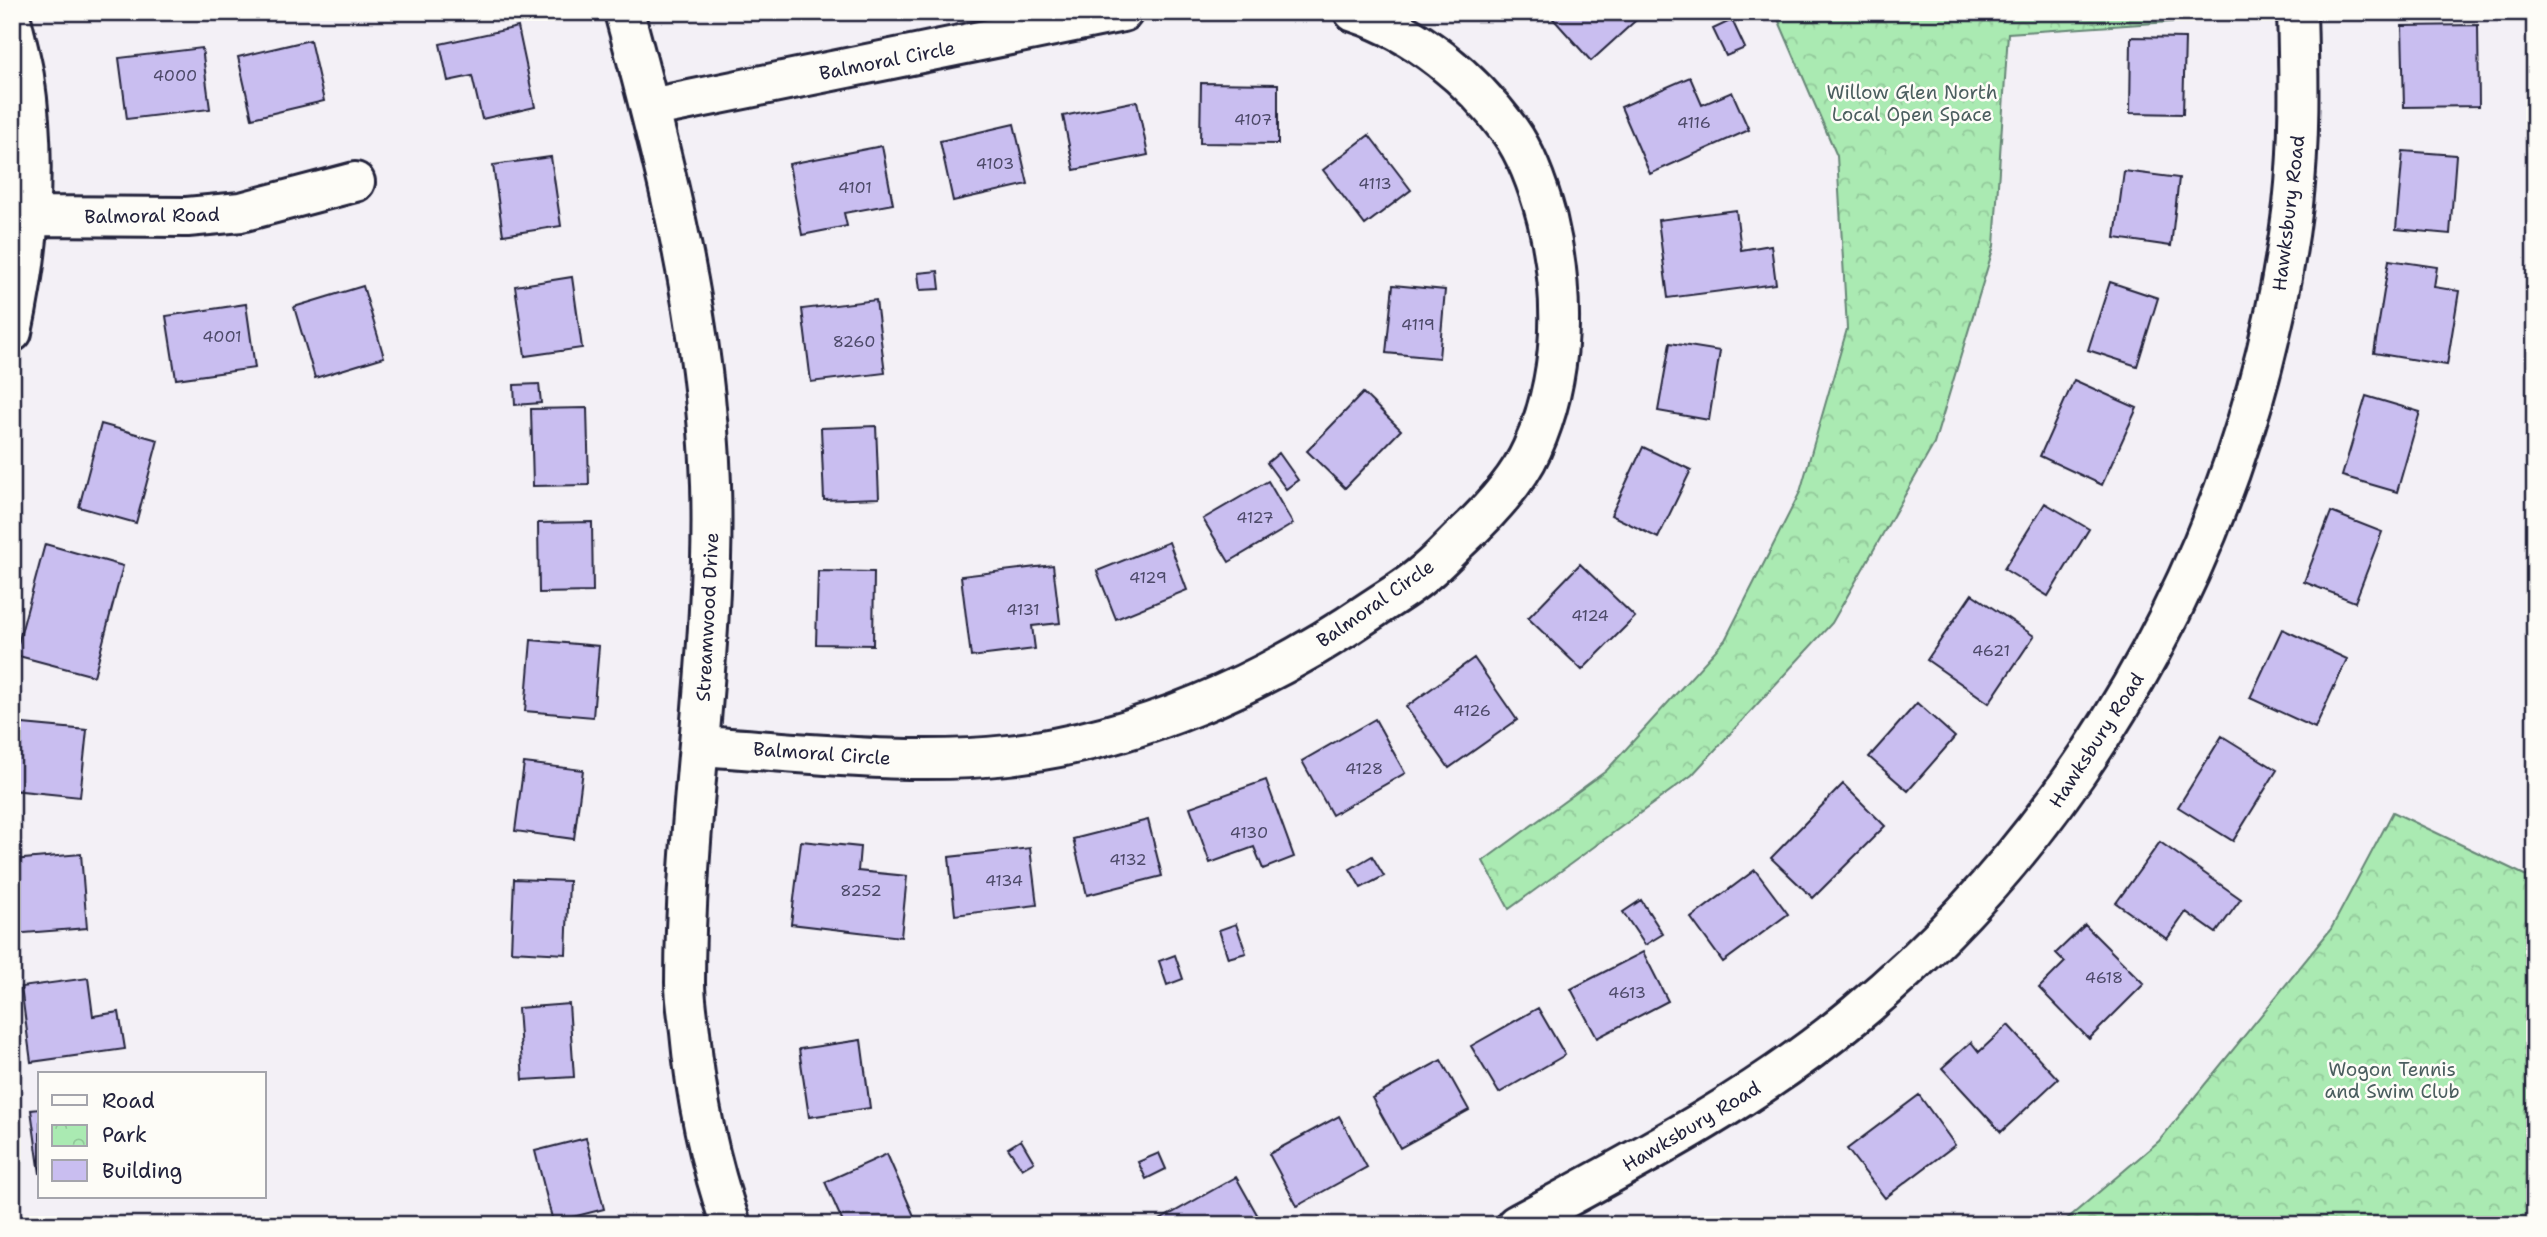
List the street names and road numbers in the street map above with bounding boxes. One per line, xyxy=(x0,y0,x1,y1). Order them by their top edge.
street label: Balmoral Circle xyxy=(817,35,957,86)
street label: Hawksbury Road xyxy=(2267,134,2310,292)
street label: Balmoral Road xyxy=(84,202,220,229)
street label: Streamwood Drive xyxy=(691,532,724,702)
street label: Balmoral Circle xyxy=(1312,554,1439,653)
street label: Hawksbury Road xyxy=(2043,668,2150,813)
street label: Balmoral Circle xyxy=(752,736,892,771)
street label: Hawksbury Road xyxy=(1618,1075,1765,1178)

